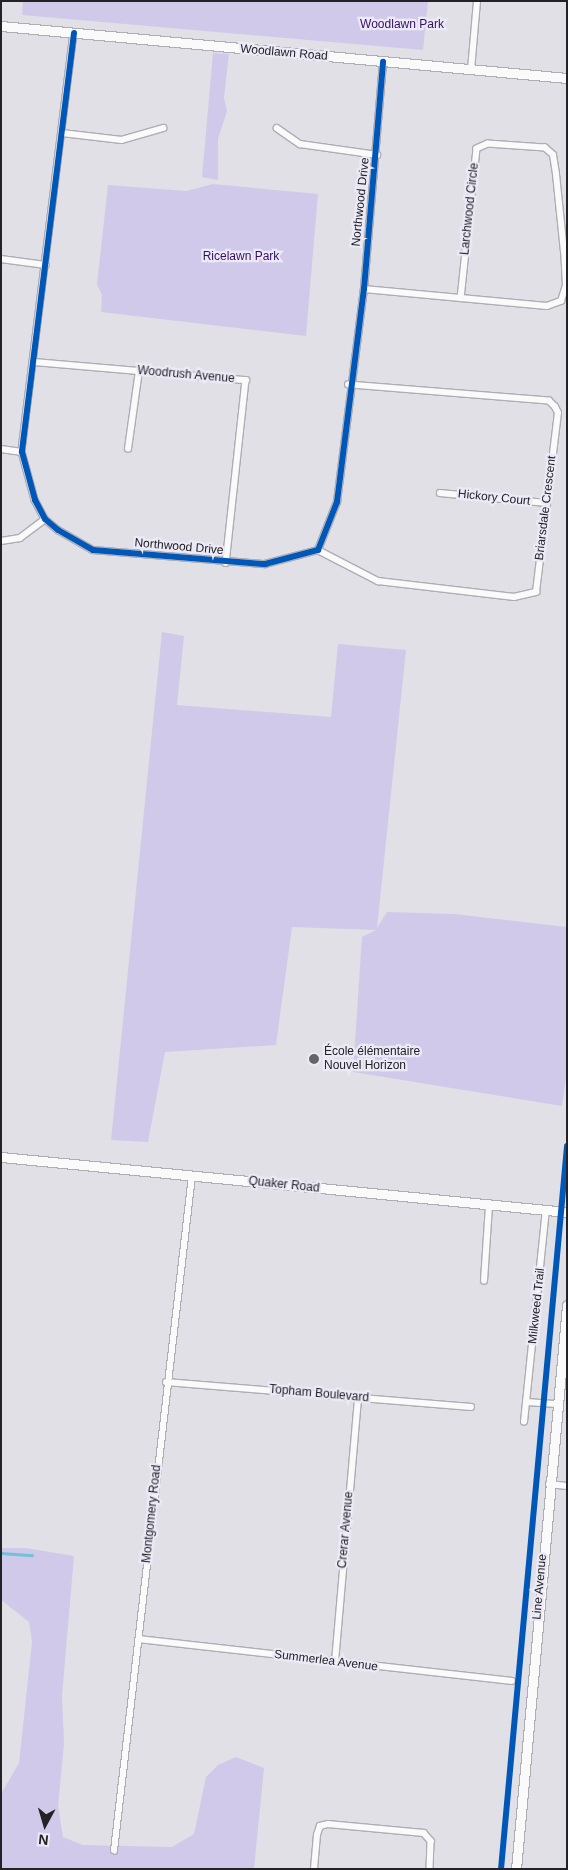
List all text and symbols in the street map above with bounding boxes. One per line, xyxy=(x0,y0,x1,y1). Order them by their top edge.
park label: Woodlawn Park xyxy=(360,18,444,32)
street label: Woodlawn Road xyxy=(240,42,328,64)
street label: Northwood Drive xyxy=(349,157,373,247)
street label: Larchwood Circle xyxy=(458,162,482,256)
park label: Ricelawn Park xyxy=(203,250,279,264)
street label: Woodrush Avenue xyxy=(136,364,236,386)
street label: Briarsdale Crescent xyxy=(532,455,560,561)
street label: Hickory Court xyxy=(457,487,531,509)
street label: Northwood Drive xyxy=(134,536,224,558)
place label: École élémentaire Nouvel Horizon xyxy=(324,1045,420,1073)
marker: École élémentaire Nouvel Horizon xyxy=(308,1053,320,1065)
street label: Quaker Road xyxy=(248,1174,320,1196)
street label: Milkweed Trail xyxy=(526,1267,548,1345)
street label: Topham Boulevard xyxy=(269,1382,369,1406)
street label: Montgomery Road xyxy=(140,1464,164,1564)
street label: Crerar Avenue xyxy=(335,1491,357,1569)
street label: Line Avenue xyxy=(530,1553,550,1621)
street label: Summerlea Avenue xyxy=(273,1647,379,1675)
north arrow xyxy=(20,1800,70,1850)
text: N xyxy=(38,1831,49,1848)

